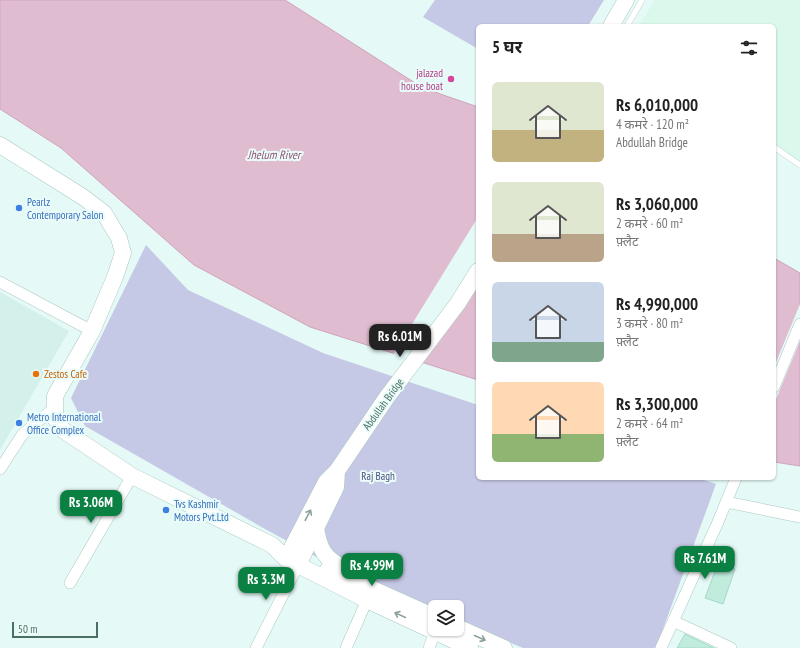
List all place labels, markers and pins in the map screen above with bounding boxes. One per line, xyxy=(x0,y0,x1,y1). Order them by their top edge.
place label: jalazad house boat xyxy=(401,66,443,93)
marker: jalazad house boat xyxy=(446,74,456,84)
place label: Pearlz Contemporary Salon xyxy=(27,195,103,222)
marker: Pearlz Contemporary Salon xyxy=(14,203,24,213)
pin: Rs 6.01M xyxy=(359,324,441,358)
place label: Zestos Cafe xyxy=(44,367,87,381)
marker: Zestos Cafe xyxy=(31,369,41,379)
place label: Metro International Office Complex xyxy=(27,410,101,437)
marker: Metro International Office Complex xyxy=(14,418,24,428)
pin: Rs 3.06M xyxy=(50,490,132,524)
place label: Tvs Kashmir Motors Pvt.Ltd xyxy=(174,497,229,524)
marker: Tvs Kashmir Motors Pvt.Ltd xyxy=(161,505,171,515)
pin: Rs 7.61M xyxy=(664,546,746,580)
pin: Rs 4.99M xyxy=(331,553,413,587)
pin: Rs 3.3M xyxy=(229,567,303,601)

